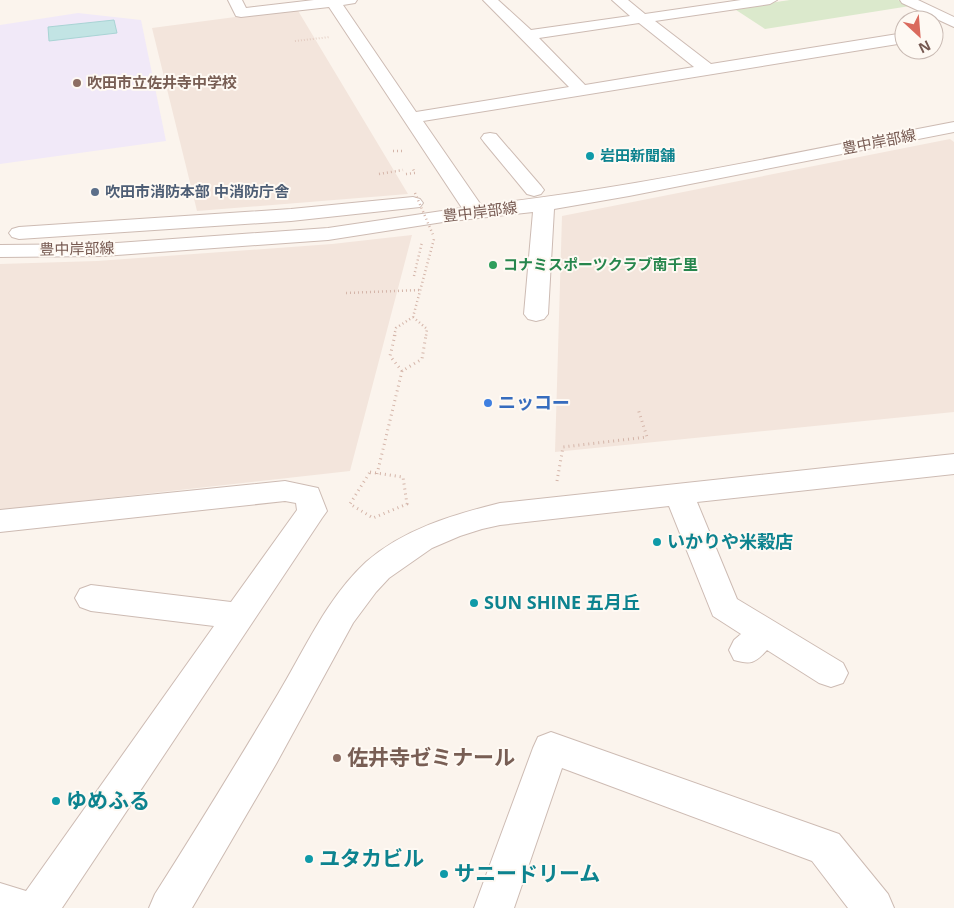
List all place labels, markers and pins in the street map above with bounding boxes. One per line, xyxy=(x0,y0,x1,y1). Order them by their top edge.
place label: 吹田市立佐井寺中学校 xyxy=(87,72,237,92)
marker: 吹田市立佐井寺中学校 xyxy=(71,77,83,89)
place label: 岩田新聞舗 xyxy=(600,145,675,165)
marker: 岩田新聞舗 xyxy=(584,150,596,162)
place label: 吹田市消防本部 中消防庁舎 xyxy=(105,181,290,201)
marker: 吹田市消防本部 中消防庁舎 xyxy=(89,186,101,198)
place label: コナミスポーツクラブ南千里 xyxy=(503,254,698,274)
marker: コナミスポーツクラブ南千里 xyxy=(487,259,499,271)
place label: ニッコー xyxy=(498,390,570,414)
marker: ニッコー xyxy=(482,397,494,409)
place label: いかりや米穀店 xyxy=(667,529,793,553)
marker: いかりや米穀店 xyxy=(651,536,663,548)
place label: SUN SHINE 五月丘 xyxy=(484,590,640,614)
marker: SUN SHINE 五月丘 xyxy=(468,597,480,609)
place label: 佐井寺ゼミナール xyxy=(347,743,515,771)
marker: 佐井寺ゼミナール xyxy=(331,752,343,764)
place label: ゆめふる xyxy=(66,786,150,814)
marker: ゆめふる xyxy=(50,795,62,807)
place label: ユタカビル xyxy=(319,844,424,872)
marker: ユタカビル xyxy=(303,853,315,865)
place label: サニードリーム xyxy=(454,859,600,887)
marker: サニードリーム xyxy=(438,868,450,880)

